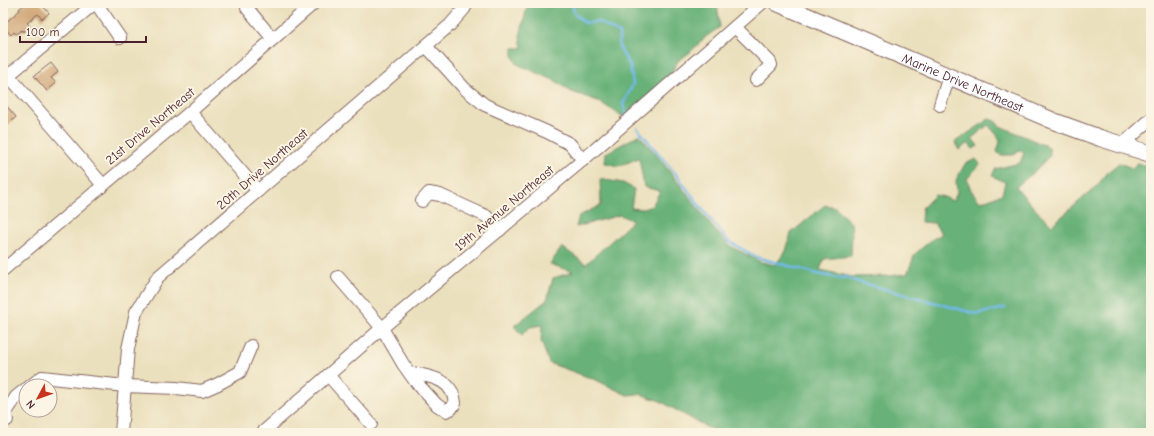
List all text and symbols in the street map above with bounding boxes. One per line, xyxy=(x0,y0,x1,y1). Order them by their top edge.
scale bar xyxy=(20,18,146,44)
text: 100 m xyxy=(26,25,59,39)
street label: Marine Drive Northeast xyxy=(900,50,1027,115)
street label: 21st Drive Northeast xyxy=(103,84,198,168)
street label: 20th Drive Northeast xyxy=(213,125,312,213)
street label: 19th Avenue Northeast xyxy=(451,161,558,254)
north arrow xyxy=(18,378,58,418)
text: N xyxy=(24,397,38,411)

